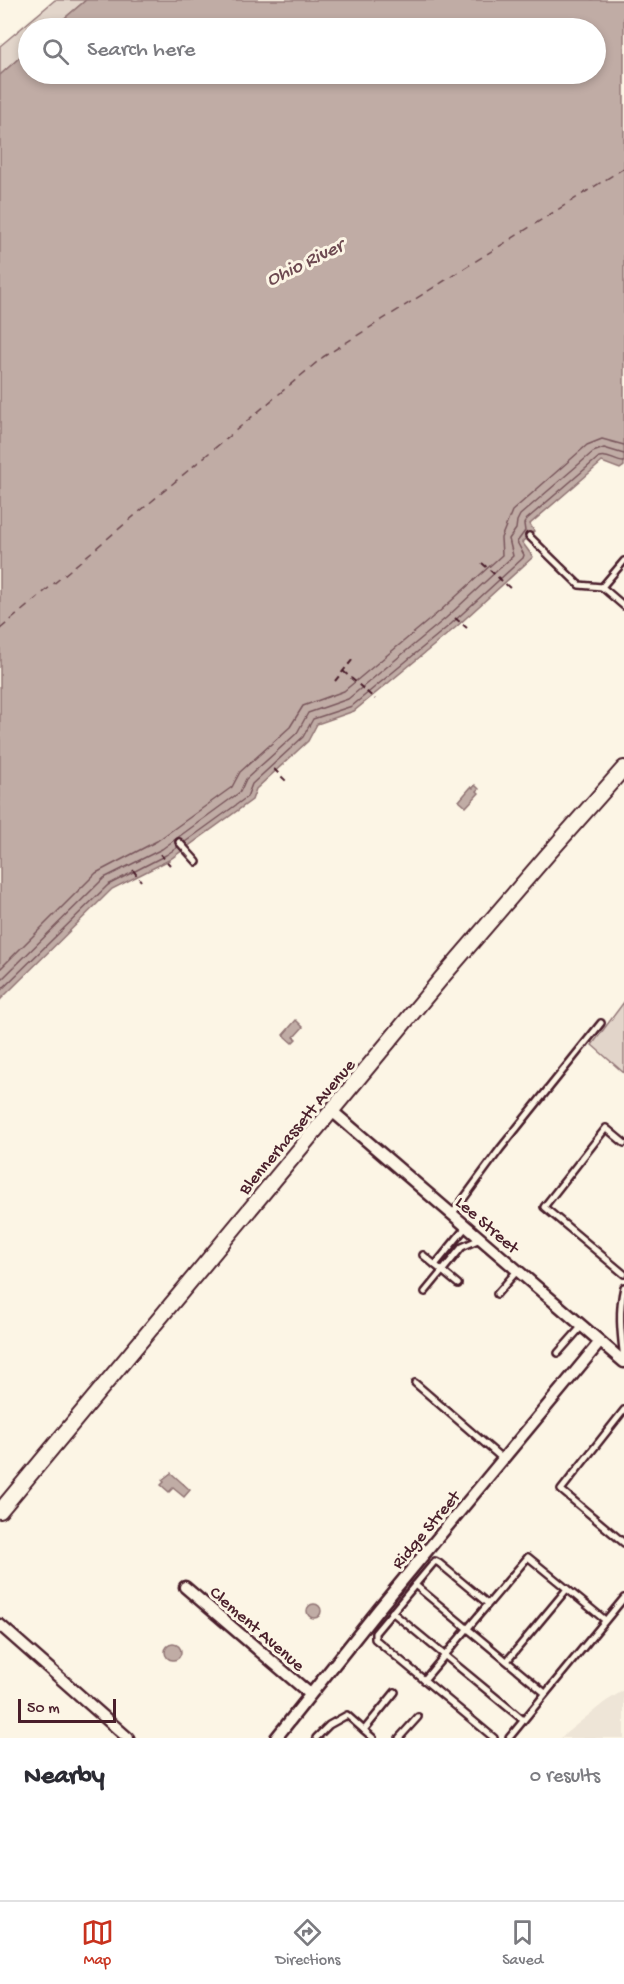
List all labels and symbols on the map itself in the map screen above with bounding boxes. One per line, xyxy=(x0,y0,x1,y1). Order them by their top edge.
water label: Ohio River xyxy=(263,234,352,293)
street label: Blennerhassett Avenue xyxy=(234,1055,361,1200)
street label: Lee Street xyxy=(450,1193,524,1260)
street label: Ridge Street xyxy=(388,1486,467,1574)
street label: Clement Avenue xyxy=(204,1583,309,1677)
scale bar xyxy=(18,1696,116,1724)

